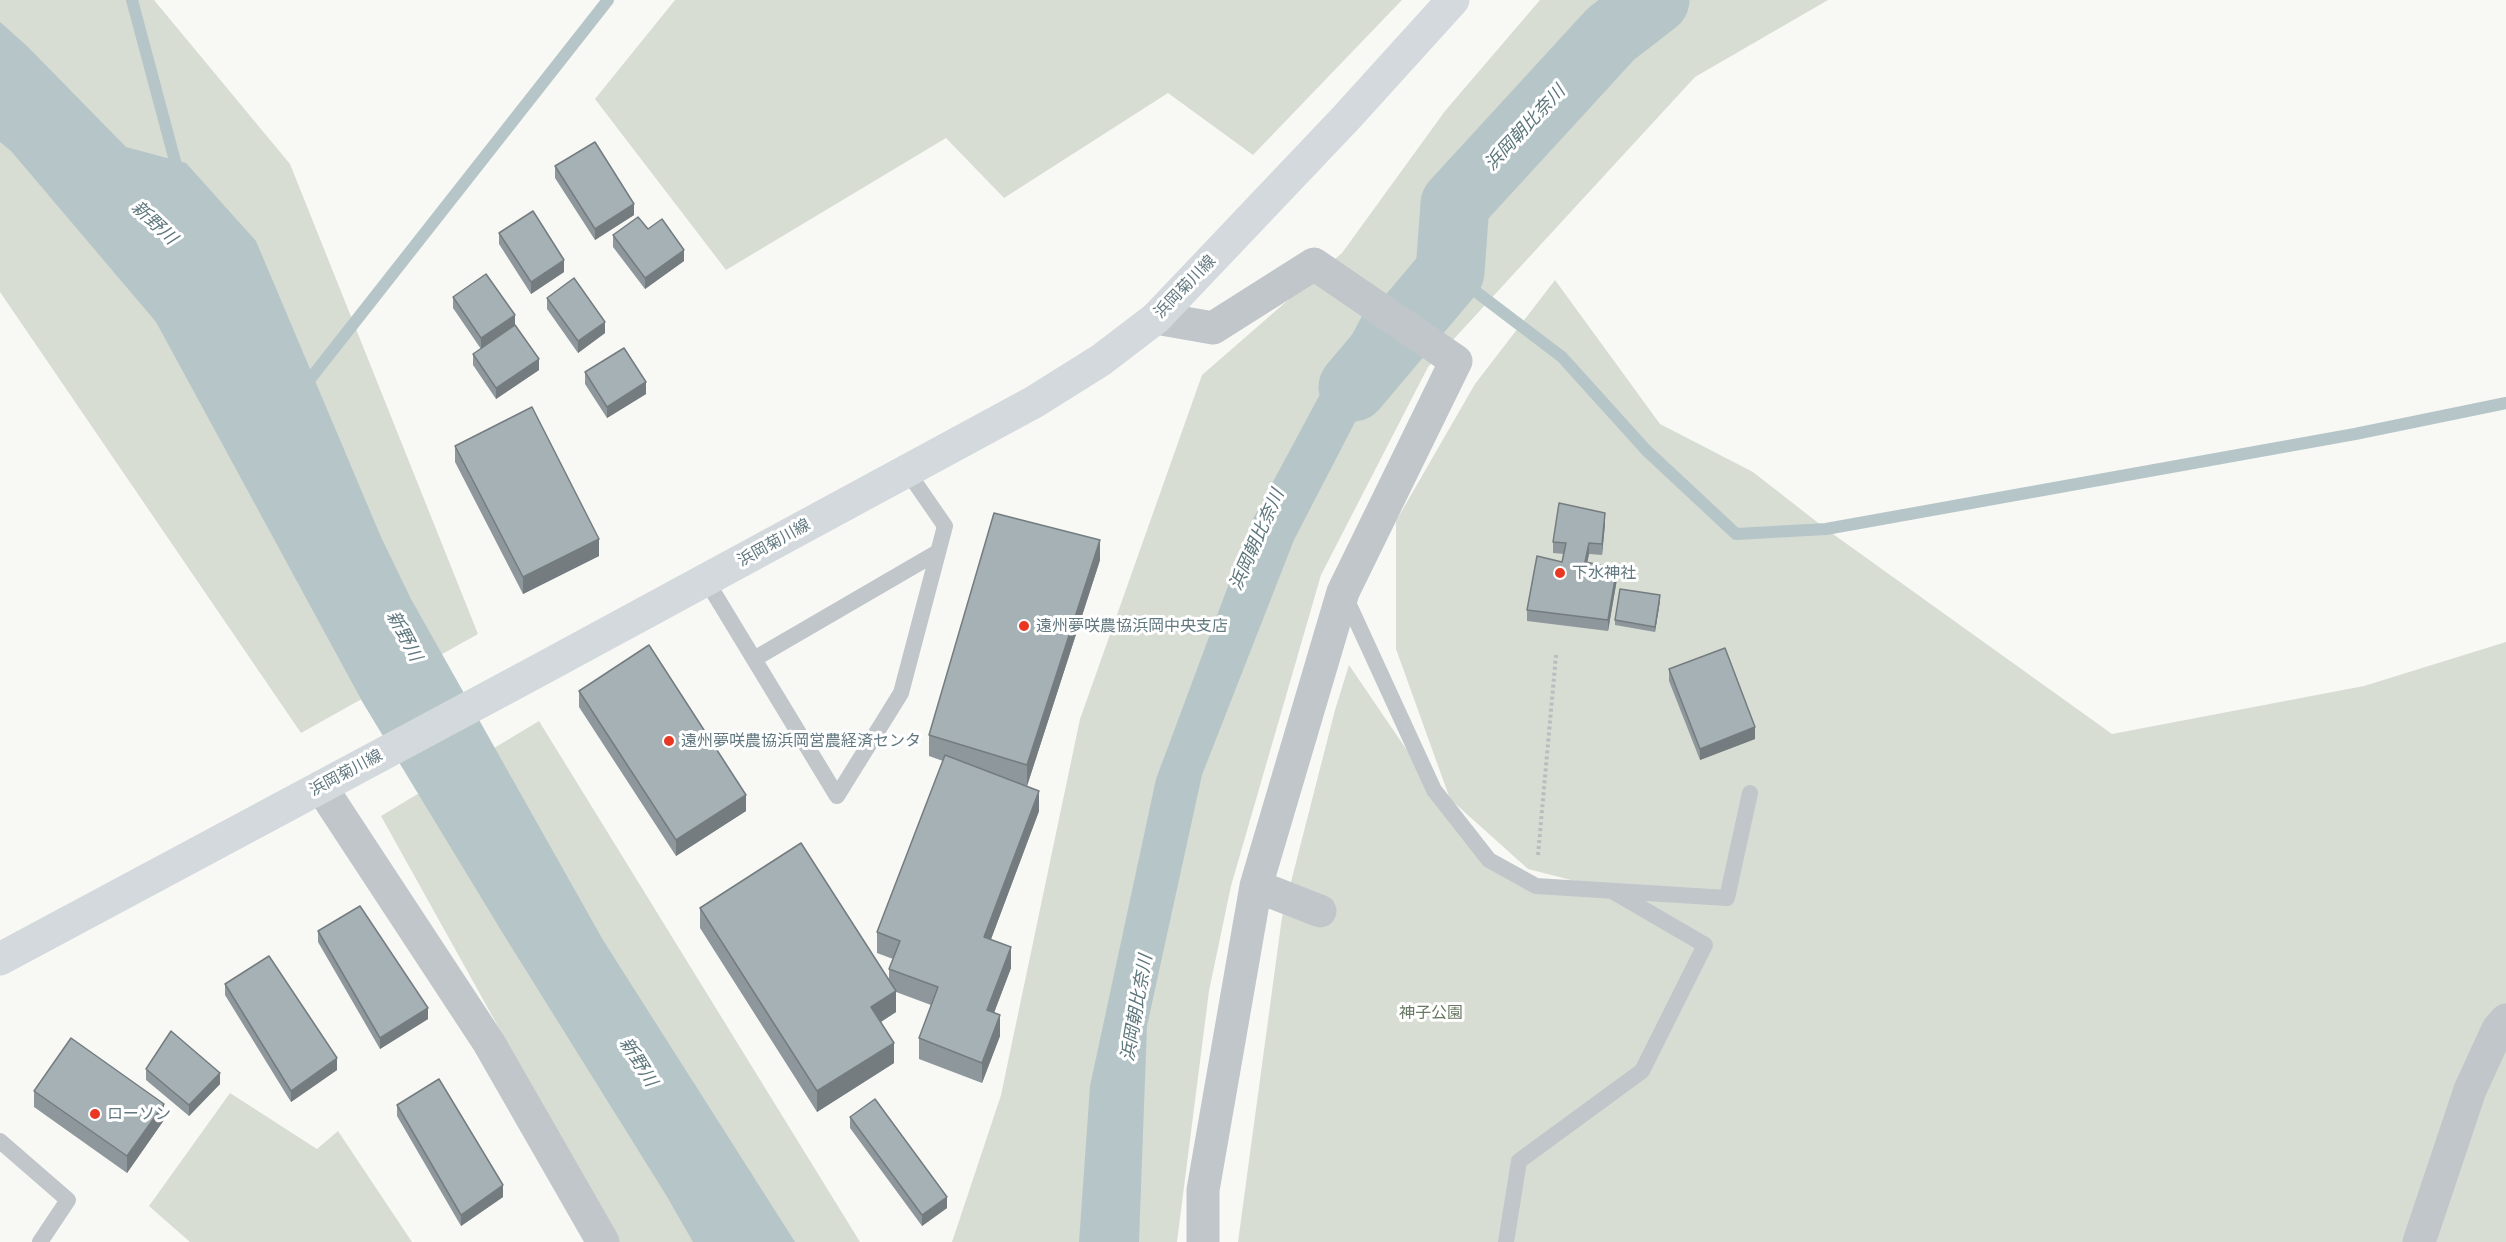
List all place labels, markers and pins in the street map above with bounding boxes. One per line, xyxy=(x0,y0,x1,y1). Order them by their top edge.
place label: 下水神社 xyxy=(1572,563,1636,583)
marker: 下水神社 xyxy=(1553,566,1567,580)
place label: 遠州夢咲農協浜岡中央支店 xyxy=(1036,616,1228,636)
marker: 遠州夢咲農協浜岡中央支店 xyxy=(1017,619,1031,633)
place label: 遠州夢咲農協浜岡営農経済センタ xyxy=(681,731,921,751)
marker: 遠州夢咲農協浜岡営農経済センタ xyxy=(662,734,676,748)
place label: ローソン xyxy=(107,1104,171,1124)
marker: ローソン xyxy=(88,1107,102,1121)

